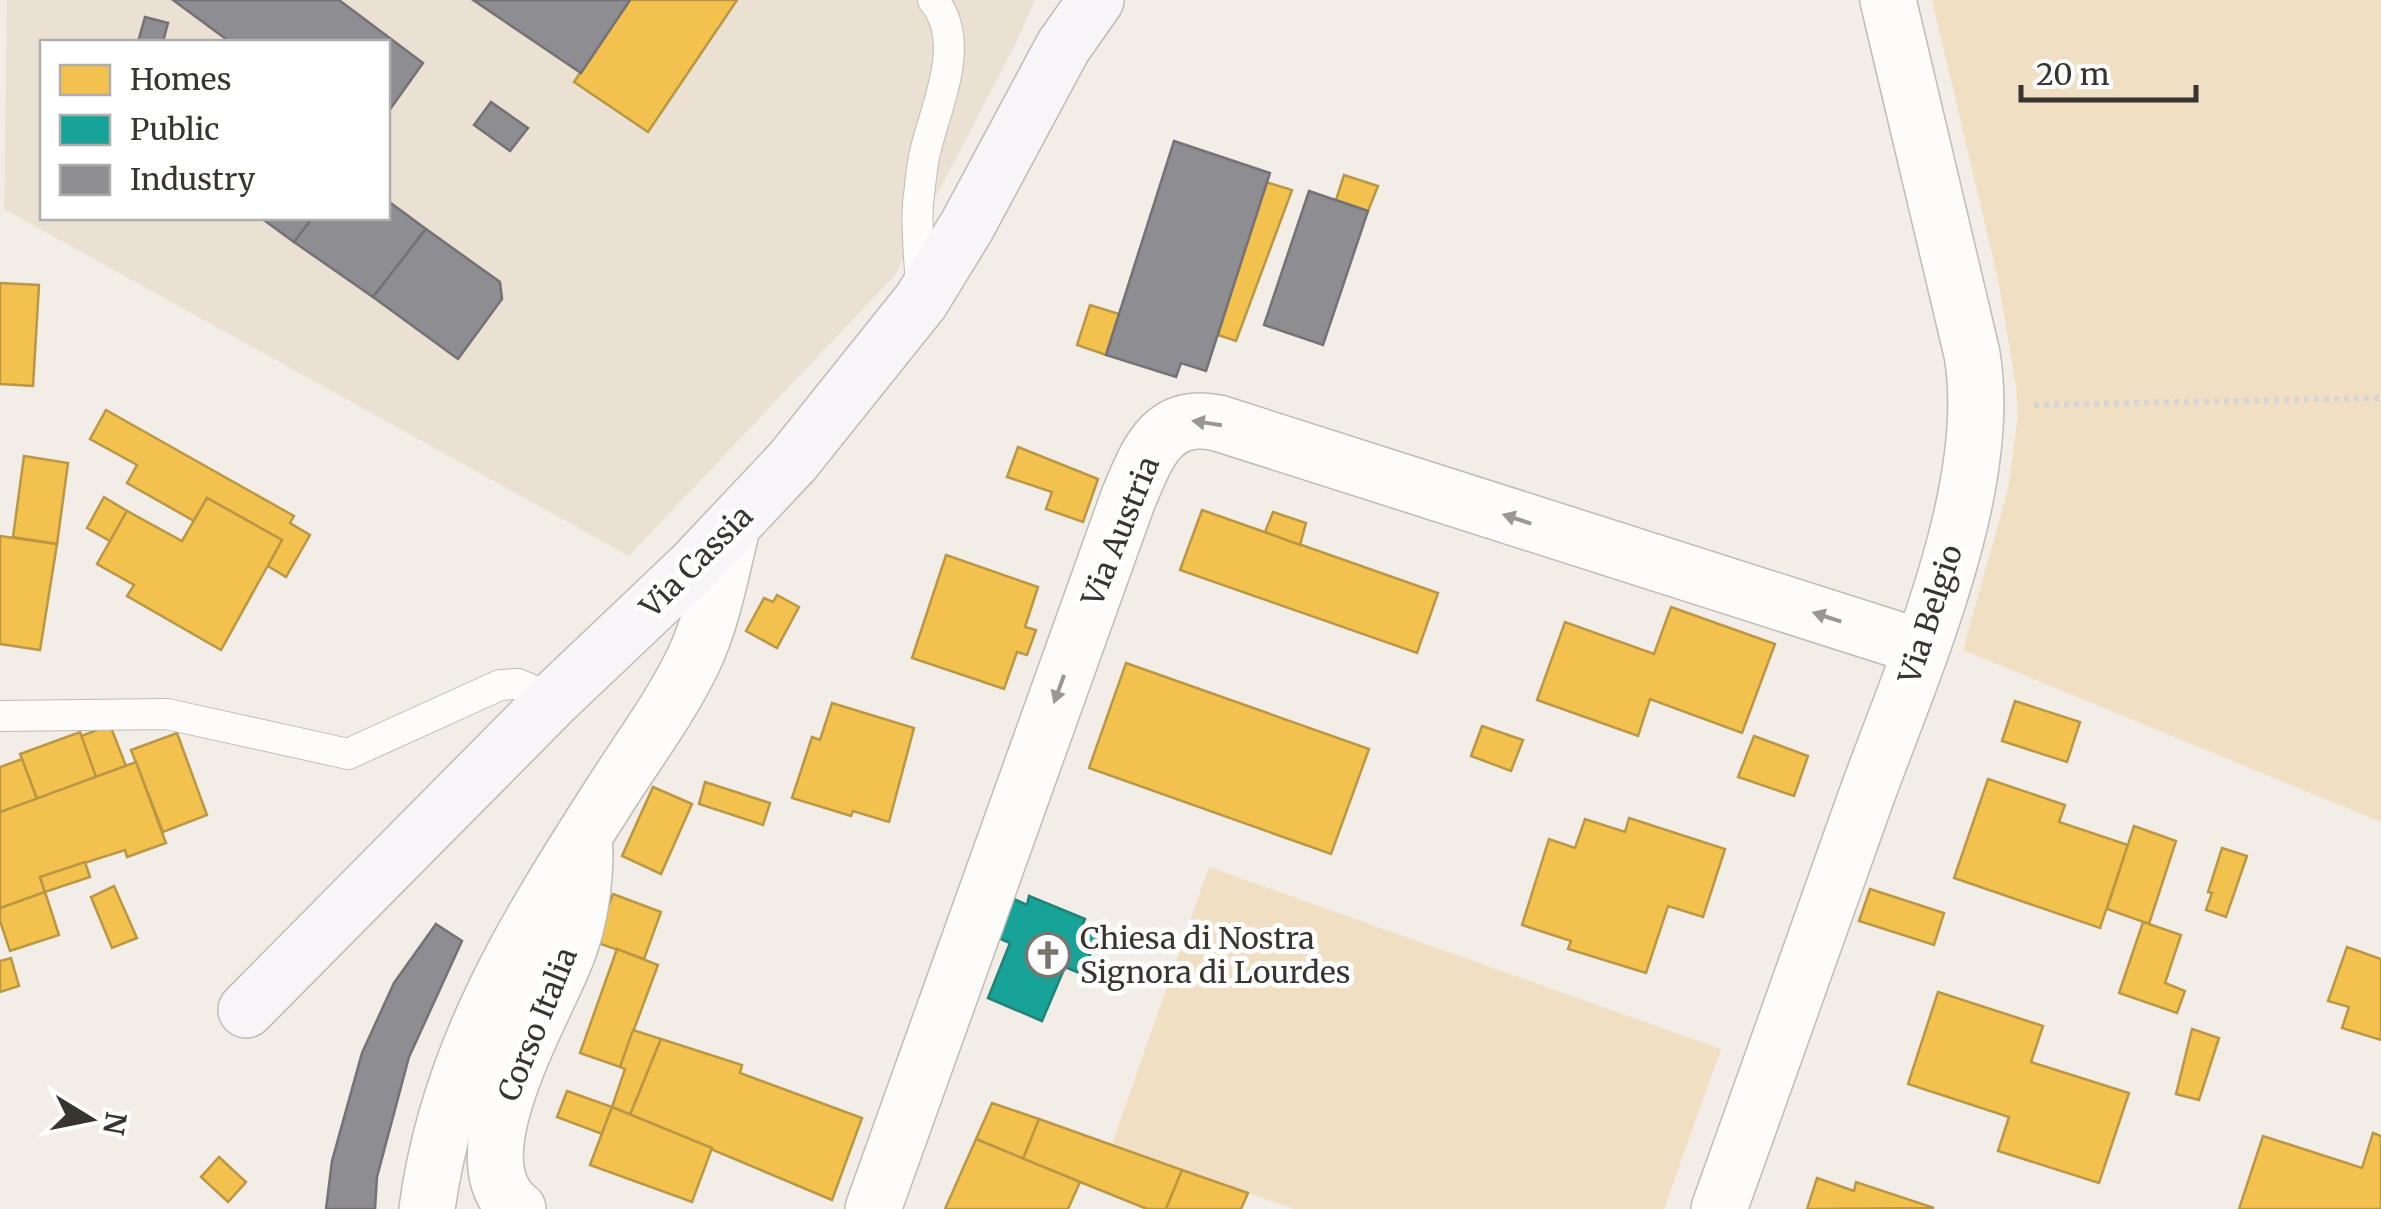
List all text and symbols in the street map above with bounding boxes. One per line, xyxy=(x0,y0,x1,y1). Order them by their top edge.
legend xyxy=(40,40,390,220)
scale bar xyxy=(2021,40,2196,102)
text: 20 m xyxy=(2036,55,2110,93)
text: Homes xyxy=(130,60,231,98)
text: Public xyxy=(130,110,219,148)
text: Industry xyxy=(130,160,256,198)
one-way arrow xyxy=(1191,414,1222,430)
street label: Via Austria xyxy=(1072,451,1167,612)
street label: Via Cassia xyxy=(631,497,760,626)
one-way arrow xyxy=(1502,510,1532,525)
street label: Via Belgio xyxy=(1889,540,1970,689)
one-way arrow xyxy=(1812,609,1842,624)
one-way arrow xyxy=(1051,675,1066,705)
place label: Chiesa di Nostra Signora di Lourdes xyxy=(1080,919,1351,991)
church icon: Chiesa di Nostra Signora di Lourdes xyxy=(1025,932,1071,978)
street label: Corso Italia xyxy=(489,942,585,1106)
north arrow xyxy=(40,1069,140,1169)
text: N xyxy=(95,1109,134,1137)

